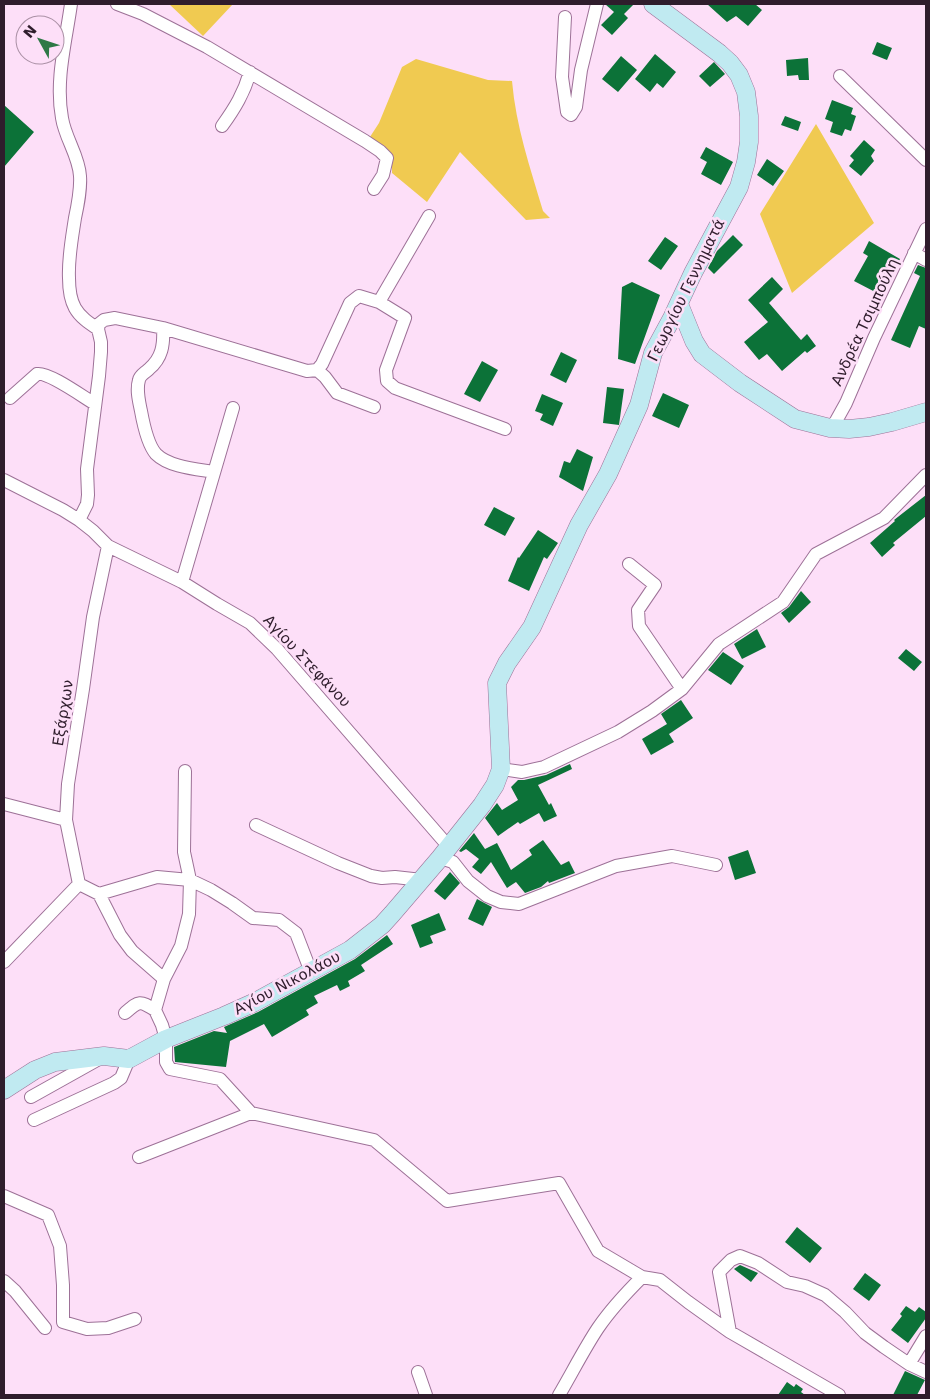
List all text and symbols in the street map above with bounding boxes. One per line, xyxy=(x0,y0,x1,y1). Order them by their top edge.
north arrow xyxy=(15,15,65,65)
text: N xyxy=(20,22,40,41)
street label: Γεωργίου Γεννηματά xyxy=(644,216,728,364)
street label: Ανδρέα Τσιμπούλη xyxy=(828,255,902,389)
street label: Αγίου Στεφάνου xyxy=(260,611,354,711)
street label: Εξάρχων xyxy=(49,679,77,747)
street label: Αγίου Νικολάου xyxy=(231,947,343,1019)

